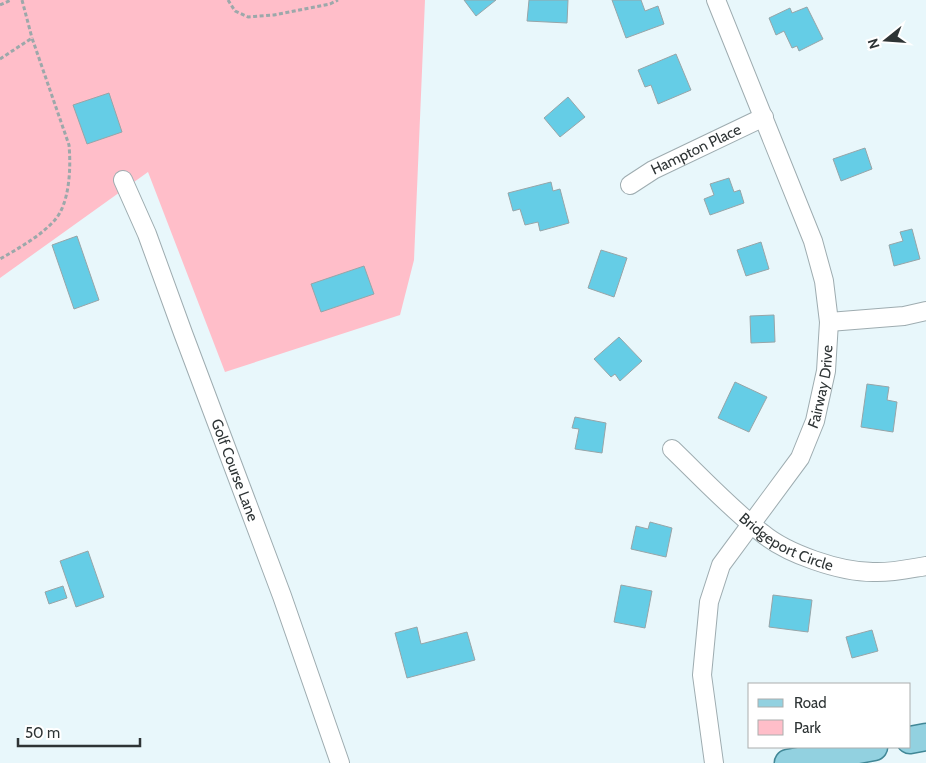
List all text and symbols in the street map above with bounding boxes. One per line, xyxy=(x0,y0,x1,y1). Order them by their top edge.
north arrow xyxy=(861,15,911,65)
text: N xyxy=(864,36,884,51)
street label: Hampton Place xyxy=(648,120,744,179)
street label: Fairway Drive xyxy=(804,344,837,431)
street label: Golf Course Lane xyxy=(207,416,262,524)
street label: Bridgeport Circle xyxy=(735,509,836,575)
legend xyxy=(748,683,911,748)
text: Road xyxy=(794,694,827,712)
scale bar xyxy=(18,716,140,748)
text: Park xyxy=(794,719,821,737)
text: 50 m xyxy=(25,724,60,742)

